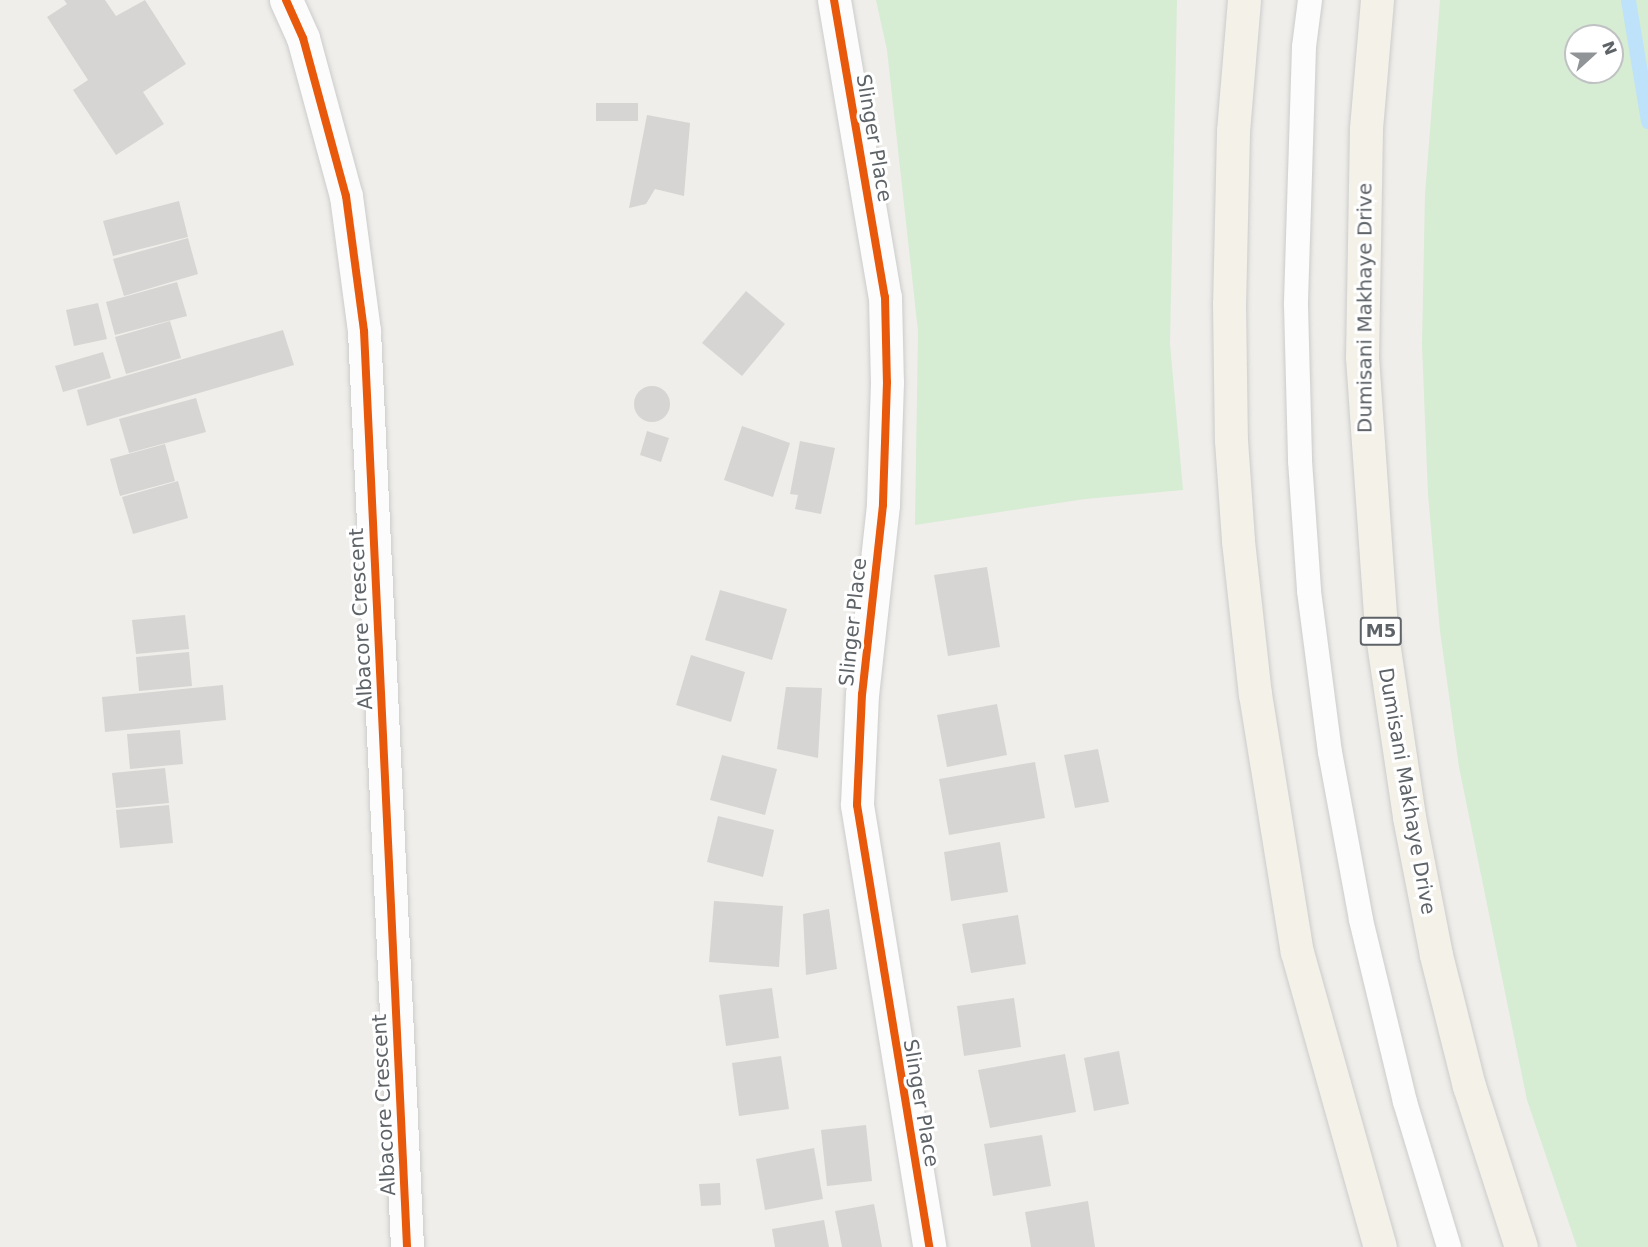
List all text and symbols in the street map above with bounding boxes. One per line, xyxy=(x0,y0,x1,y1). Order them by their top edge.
north arrow xyxy=(1564,24,1624,84)
text: N xyxy=(1598,38,1621,58)
street label: Slinger Place xyxy=(851,72,897,204)
street label: Dumisani Makhaye Drive xyxy=(1353,183,1377,433)
street label: Albacore Crescent xyxy=(344,527,378,711)
street label: Slinger Place xyxy=(834,556,872,688)
road number: M5 xyxy=(1358,616,1404,646)
street label: Dumisani Makhaye Drive xyxy=(1373,666,1441,916)
street label: Albacore Crescent xyxy=(367,1013,401,1197)
street label: Slinger Place xyxy=(898,1037,944,1169)

